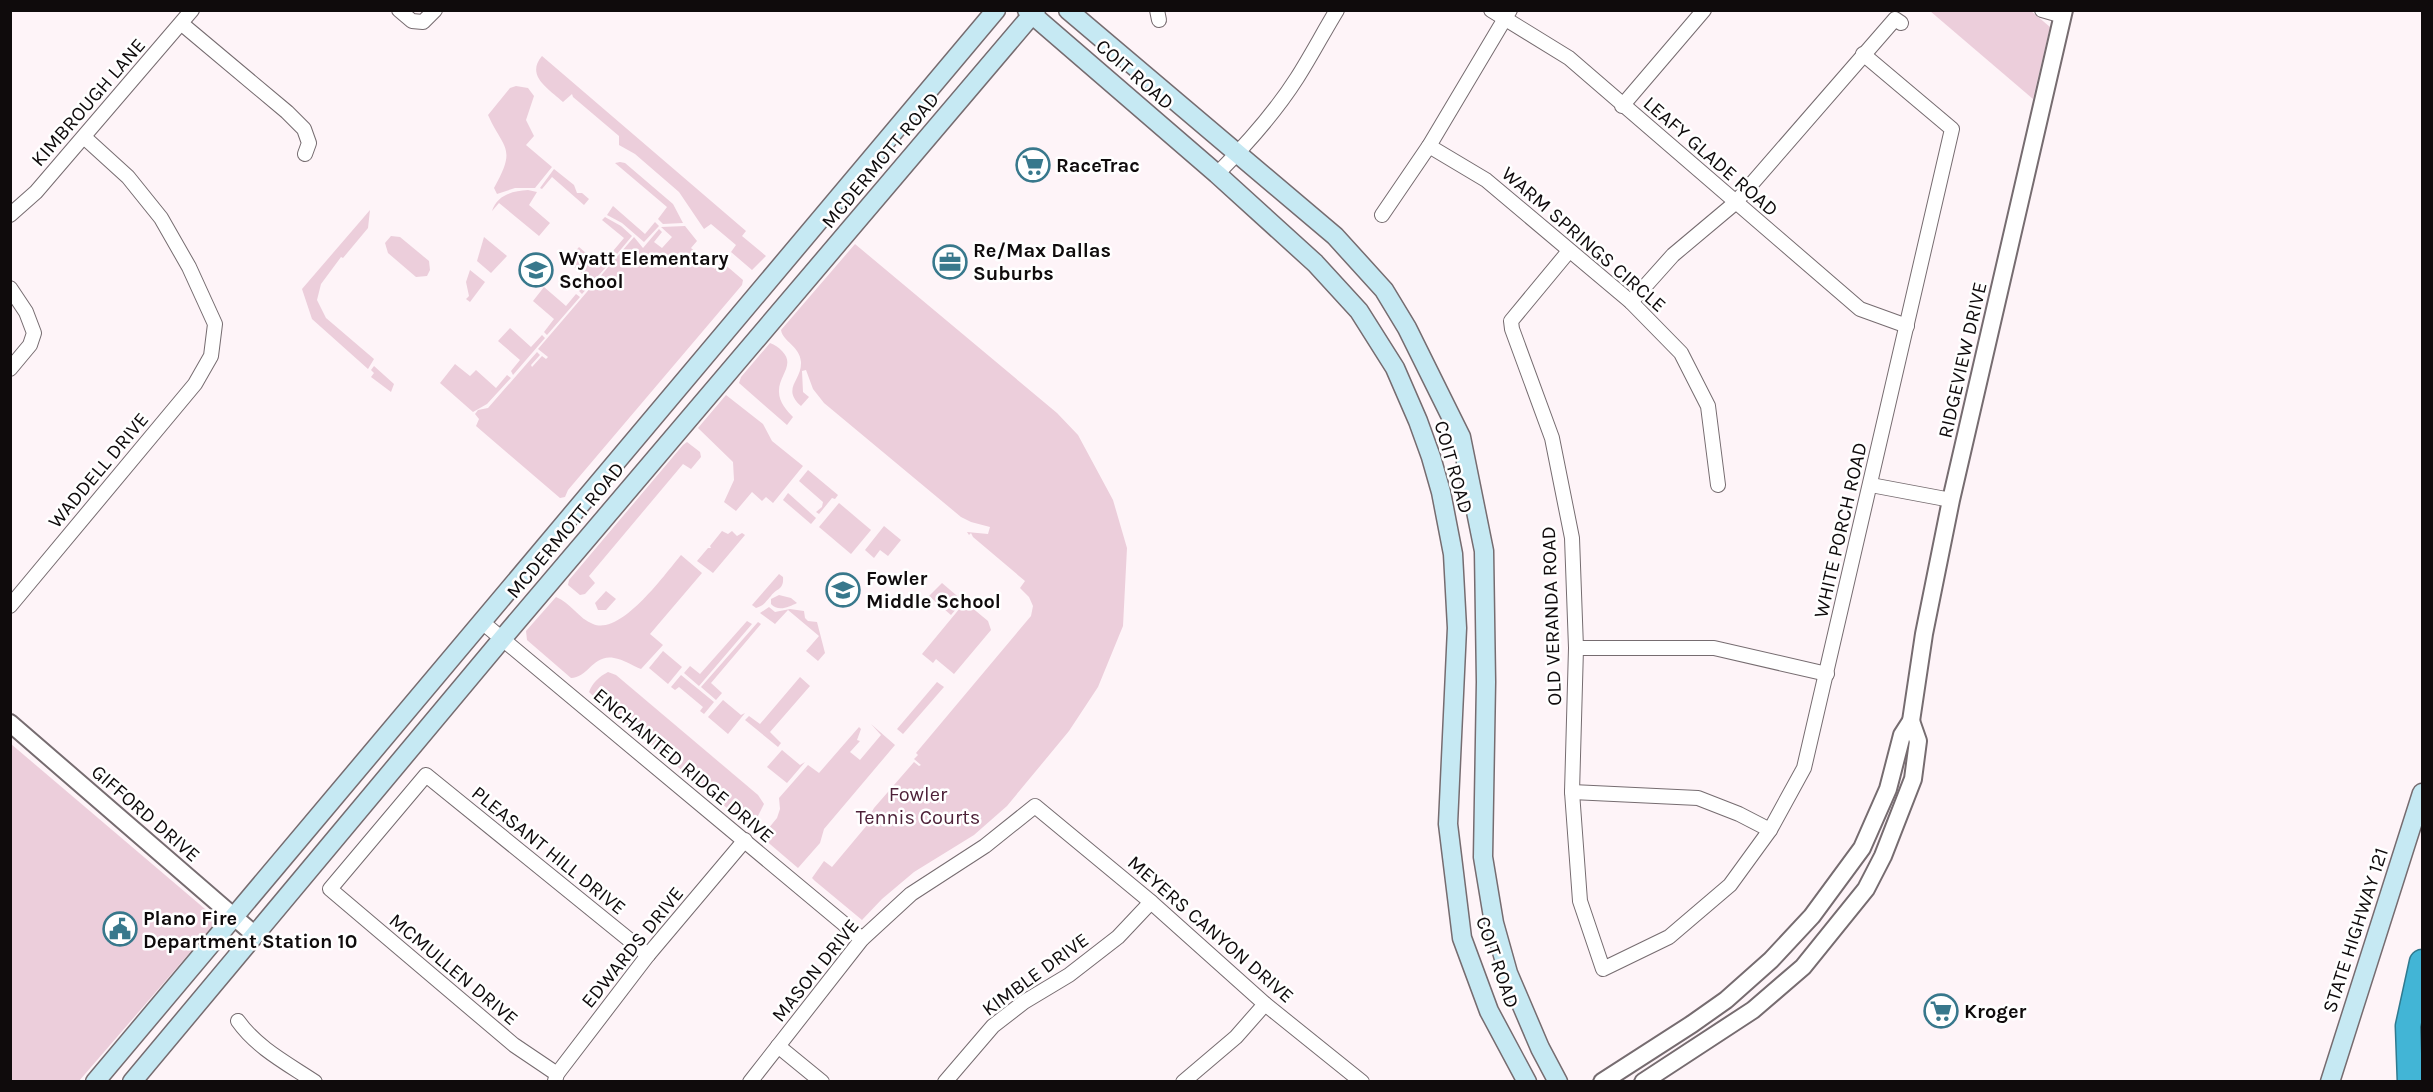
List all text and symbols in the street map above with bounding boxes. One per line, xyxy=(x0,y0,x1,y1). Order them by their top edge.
street label: KIMBROUGH LANE xyxy=(27,34,150,171)
street label: COIT ROAD xyxy=(1091,34,1178,114)
street label: MCDERMOTT ROAD xyxy=(817,88,944,233)
street label: LEAFY GLADE ROAD xyxy=(1639,92,1783,221)
supermarket icon: RaceTrac xyxy=(1015,147,1051,183)
place label: RaceTrac xyxy=(1056,154,1140,177)
street label: WARM SPRINGS CIRCLE xyxy=(1497,162,1670,317)
place label: Re/Max Dallas Suburbs xyxy=(973,239,1111,285)
office icon: Re/Max Dallas Suburbs xyxy=(932,244,968,280)
place label: Wyatt Elementary School xyxy=(559,247,729,293)
school or university icon: Wyatt Elementary School xyxy=(518,252,554,288)
street label: RIDGEVIEW DRIVE xyxy=(1933,280,1992,440)
street label: WADDELL DRIVE xyxy=(43,408,153,533)
street label: COIT ROAD xyxy=(1429,418,1478,516)
street label: WHITE PORCH ROAD xyxy=(1809,440,1872,620)
street label: MCDERMOTT ROAD xyxy=(502,458,629,603)
street label: OLD VERANDA ROAD xyxy=(1537,526,1566,706)
place label: Fowler Middle School xyxy=(866,567,1001,613)
school or university icon: Fowler Middle School xyxy=(825,572,861,608)
street label: ENCHANTED RIDGE DRIVE xyxy=(589,683,779,848)
street label: GIFFORD DRIVE xyxy=(87,760,205,867)
street label: PLEASANT HILL DRIVE xyxy=(467,781,630,919)
park label: Fowler Tennis Courts xyxy=(856,783,980,829)
street label: STATE HIGHWAY 121 xyxy=(2318,845,2393,1015)
street label: MEYERS CANYON DRIVE xyxy=(1123,851,1298,1008)
street label: EDWARDS DRIVE xyxy=(577,882,688,1012)
place label: Plano Fire Department Station 10 xyxy=(143,907,357,953)
street label: MCMULLEN DRIVE xyxy=(385,909,523,1030)
public building icon: Plano Fire Department Station 10 xyxy=(102,911,138,947)
street label: COIT ROAD xyxy=(1471,913,1524,1011)
street label: MASON DRIVE xyxy=(767,914,864,1026)
street label: KIMBLE DRIVE xyxy=(978,928,1093,1021)
supermarket icon: Kroger xyxy=(1923,993,1959,1029)
place label: Kroger xyxy=(1964,1000,2026,1023)

